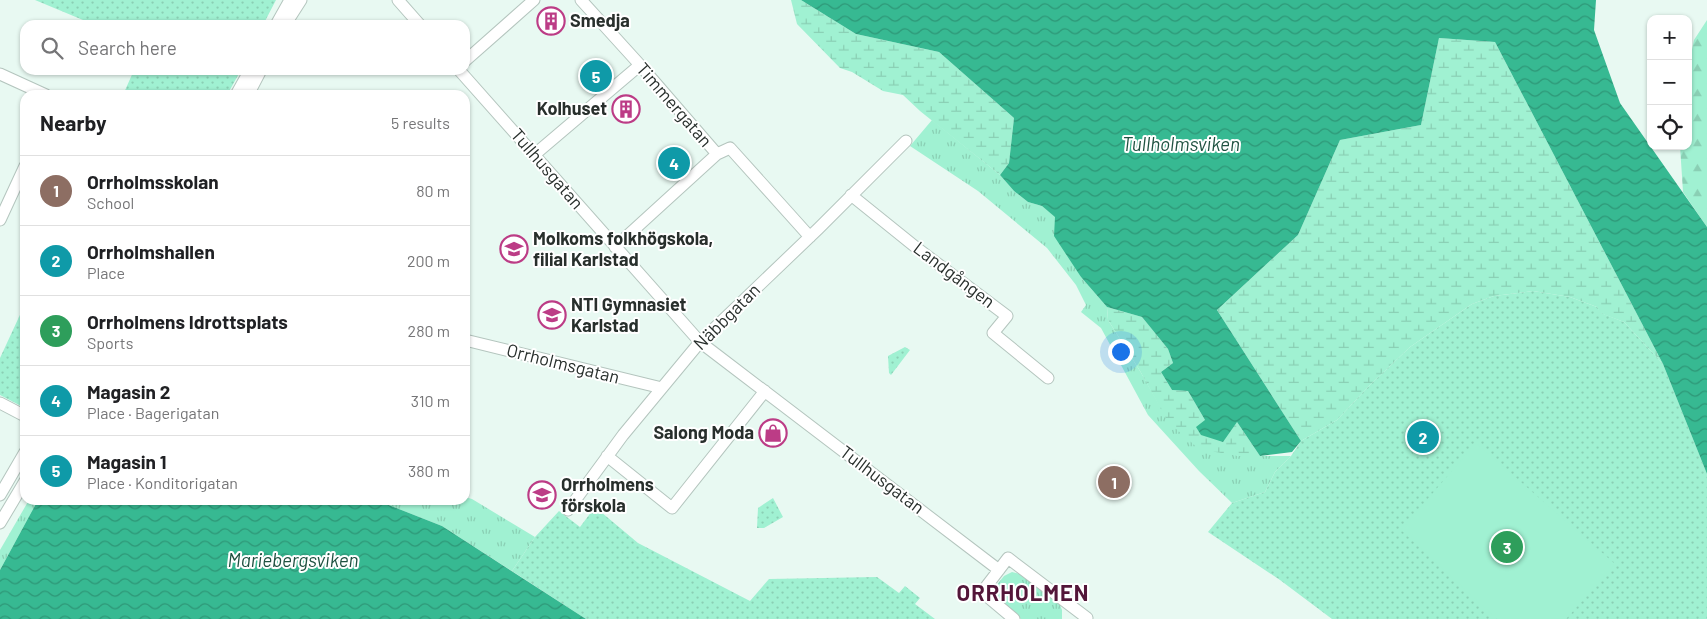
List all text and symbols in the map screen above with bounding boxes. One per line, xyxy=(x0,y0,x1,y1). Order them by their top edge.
building icon: Smedja xyxy=(536,6,566,36)
place label: Smedja xyxy=(570,9,630,31)
map controls xyxy=(1647,15,1692,150)
button: + xyxy=(1647,15,1692,60)
search box xyxy=(20,20,470,75)
icon: search xyxy=(38,34,66,62)
text: Search here xyxy=(78,36,177,59)
pin: 5 xyxy=(580,57,612,95)
street label: Timmergatan xyxy=(632,58,717,151)
button: − xyxy=(1647,60,1692,105)
building icon: Kolhuset xyxy=(611,94,641,124)
place label: Kolhuset xyxy=(537,97,607,119)
button: locate xyxy=(1647,105,1692,150)
text: Nearby xyxy=(40,110,106,135)
text: 5 results xyxy=(391,113,450,132)
street label: Tullhusgatan xyxy=(507,124,589,213)
water label: Tullholmsviken xyxy=(1122,132,1240,155)
pin: 4 xyxy=(658,144,690,182)
text: Orrholmsskolan xyxy=(87,170,219,193)
text: 1 xyxy=(53,181,59,200)
text: 80 m xyxy=(416,181,450,200)
text: School xyxy=(87,193,134,212)
place label: Molkoms folkhögskola, filial Karlstad xyxy=(533,227,713,270)
school or university icon: Molkoms folkhögskola, filial Karlstad xyxy=(499,234,529,264)
street label: Landgången xyxy=(910,236,1000,312)
text: Orrholmshallen xyxy=(87,240,215,263)
text: 2 xyxy=(52,251,60,270)
text: 200 m xyxy=(407,251,450,270)
text: Place xyxy=(87,263,125,282)
street label: Näbbgatan xyxy=(688,278,764,354)
place label: NTI Gymnasiet Karlstad xyxy=(571,293,687,336)
school or university icon: NTI Gymnasiet Karlstad xyxy=(537,300,567,330)
text: Orrholmens Idrottsplats xyxy=(87,310,288,333)
text: 3 xyxy=(52,321,60,340)
text: 280 m xyxy=(408,321,450,340)
text: Sports xyxy=(87,333,133,352)
street label: Orrholmsgatan xyxy=(505,338,622,388)
your location xyxy=(1108,339,1134,365)
text: Magasin 2 xyxy=(87,380,170,403)
text: 4 xyxy=(51,391,61,410)
text: 310 m xyxy=(411,391,450,410)
text: Place · Bagerigatan xyxy=(87,403,219,422)
shop icon: Salong Moda xyxy=(758,418,788,448)
pin: 2 xyxy=(1407,418,1439,456)
place label: Salong Moda xyxy=(653,421,754,443)
street label: Tullhusgatan xyxy=(836,440,929,518)
text: Magasin 1 xyxy=(87,450,167,473)
text: 5 xyxy=(52,461,60,480)
text: 380 m xyxy=(408,461,450,480)
pin: 1 xyxy=(1098,463,1130,501)
text: Place · Konditorigatan xyxy=(87,473,238,492)
place label: Orrholmens förskola xyxy=(561,473,654,516)
school or university icon: Orrholmens förskola xyxy=(527,480,557,510)
pin: 3 xyxy=(1491,528,1523,566)
water label: Mariebergsviken xyxy=(228,548,358,571)
district label: ORRHOLMEN xyxy=(957,579,1089,605)

